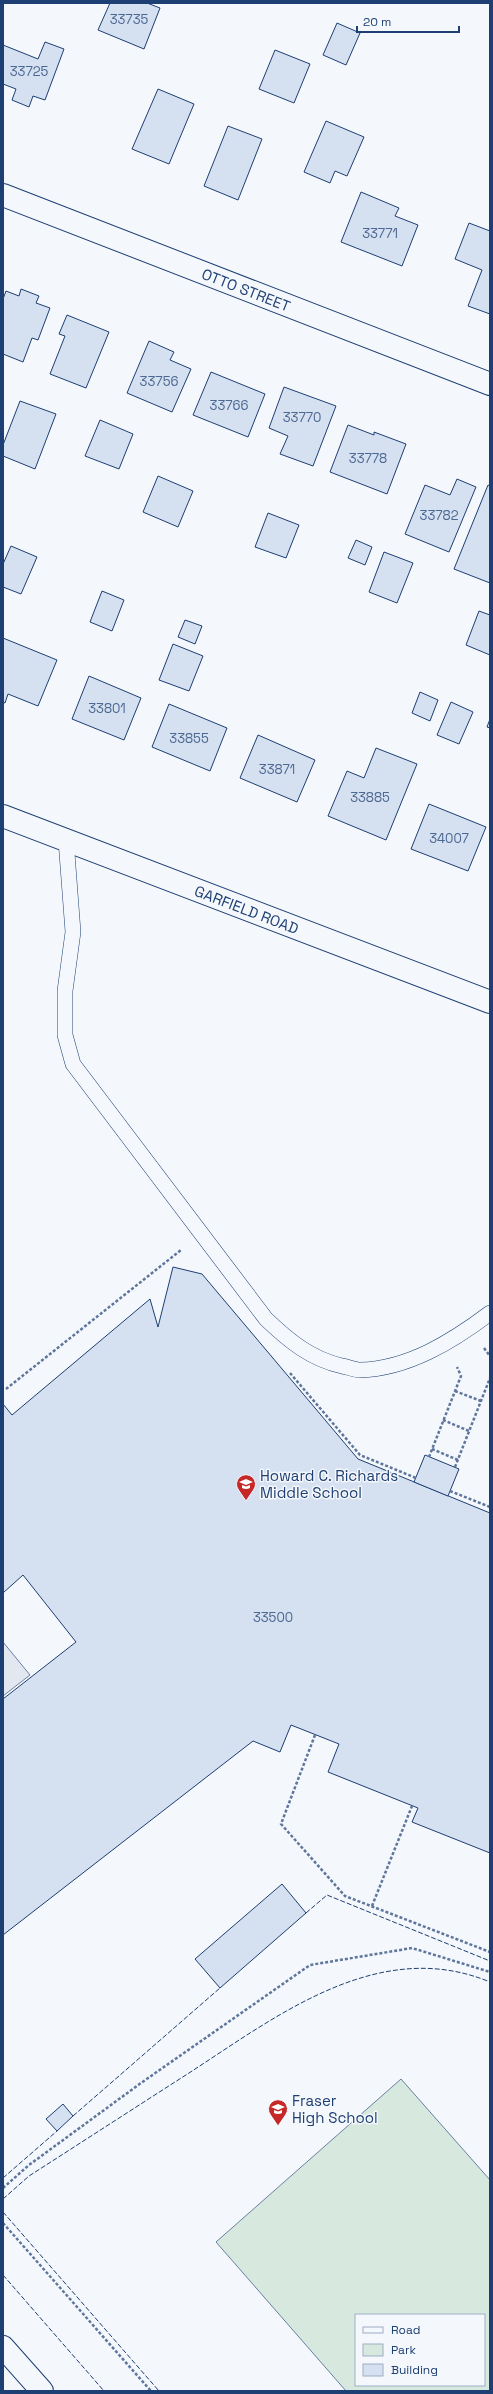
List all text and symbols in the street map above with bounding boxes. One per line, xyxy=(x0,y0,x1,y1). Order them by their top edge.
scale bar xyxy=(357,8,459,34)
house number: 33735 xyxy=(110,11,149,28)
text: 20 m xyxy=(363,14,391,30)
house number: 33725 xyxy=(10,63,48,80)
house number: 33771 xyxy=(362,225,398,242)
street label: OTTO STREET xyxy=(199,264,293,315)
house number: 33756 xyxy=(140,373,178,390)
house number: 33766 xyxy=(210,397,248,414)
house number: 33770 xyxy=(283,409,321,426)
house number: 33778 xyxy=(349,450,387,467)
house number: 33782 xyxy=(420,507,459,524)
house number: 33801 xyxy=(88,700,126,717)
house number: 33855 xyxy=(169,730,209,747)
house number: 33871 xyxy=(259,761,295,778)
house number: 33885 xyxy=(350,789,390,806)
house number: 34007 xyxy=(429,830,469,847)
street label: GARFIELD ROAD xyxy=(192,881,302,938)
place label: Howard C. Richards Middle School xyxy=(260,1466,398,1502)
school or university icon: Howard C. Richards Middle School xyxy=(235,1473,257,1501)
house number: 33500 xyxy=(253,1609,293,1626)
place label: Fraser High School xyxy=(292,2091,378,2127)
school or university icon: Fraser High School xyxy=(267,2098,289,2126)
legend xyxy=(355,2314,485,2386)
text: Road xyxy=(391,2322,420,2338)
text: Park xyxy=(391,2342,416,2358)
text: Building xyxy=(391,2362,438,2378)

